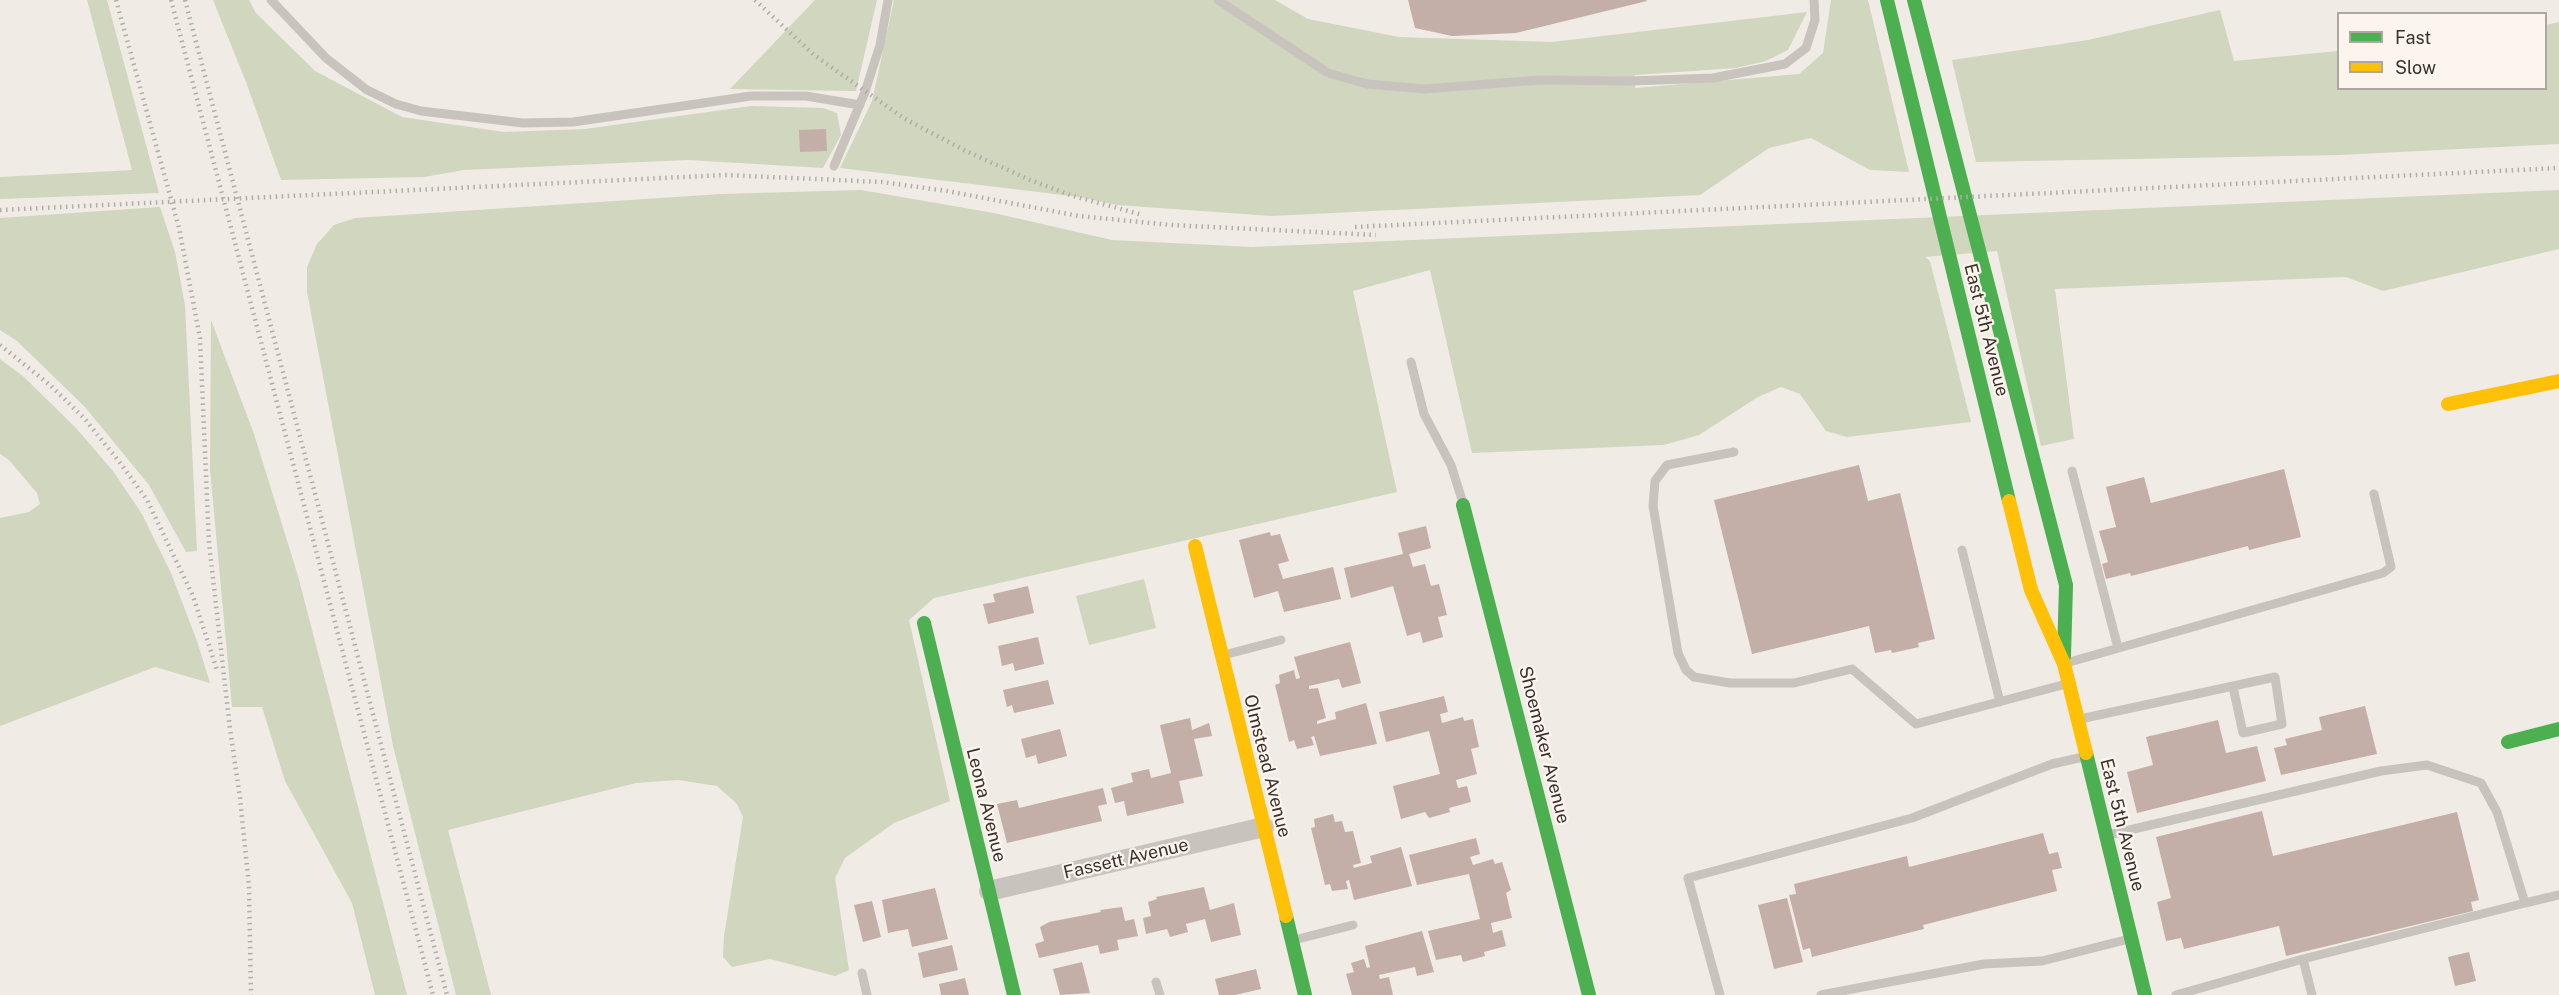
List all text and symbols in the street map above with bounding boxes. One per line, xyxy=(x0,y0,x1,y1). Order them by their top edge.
legend xyxy=(2337,12,2547,90)
text: Fast xyxy=(2395,27,2431,48)
text: Slow xyxy=(2395,57,2436,78)
street label: East 5th Avenue xyxy=(1959,261,2013,399)
street label: Shoemaker Avenue xyxy=(1514,664,1574,826)
street label: Olmstead Avenue xyxy=(1239,692,1295,840)
street label: Leona Avenue xyxy=(961,746,1011,864)
street label: East 5th Avenue xyxy=(2095,756,2149,894)
street label: Fassett Avenue xyxy=(1061,834,1191,884)

